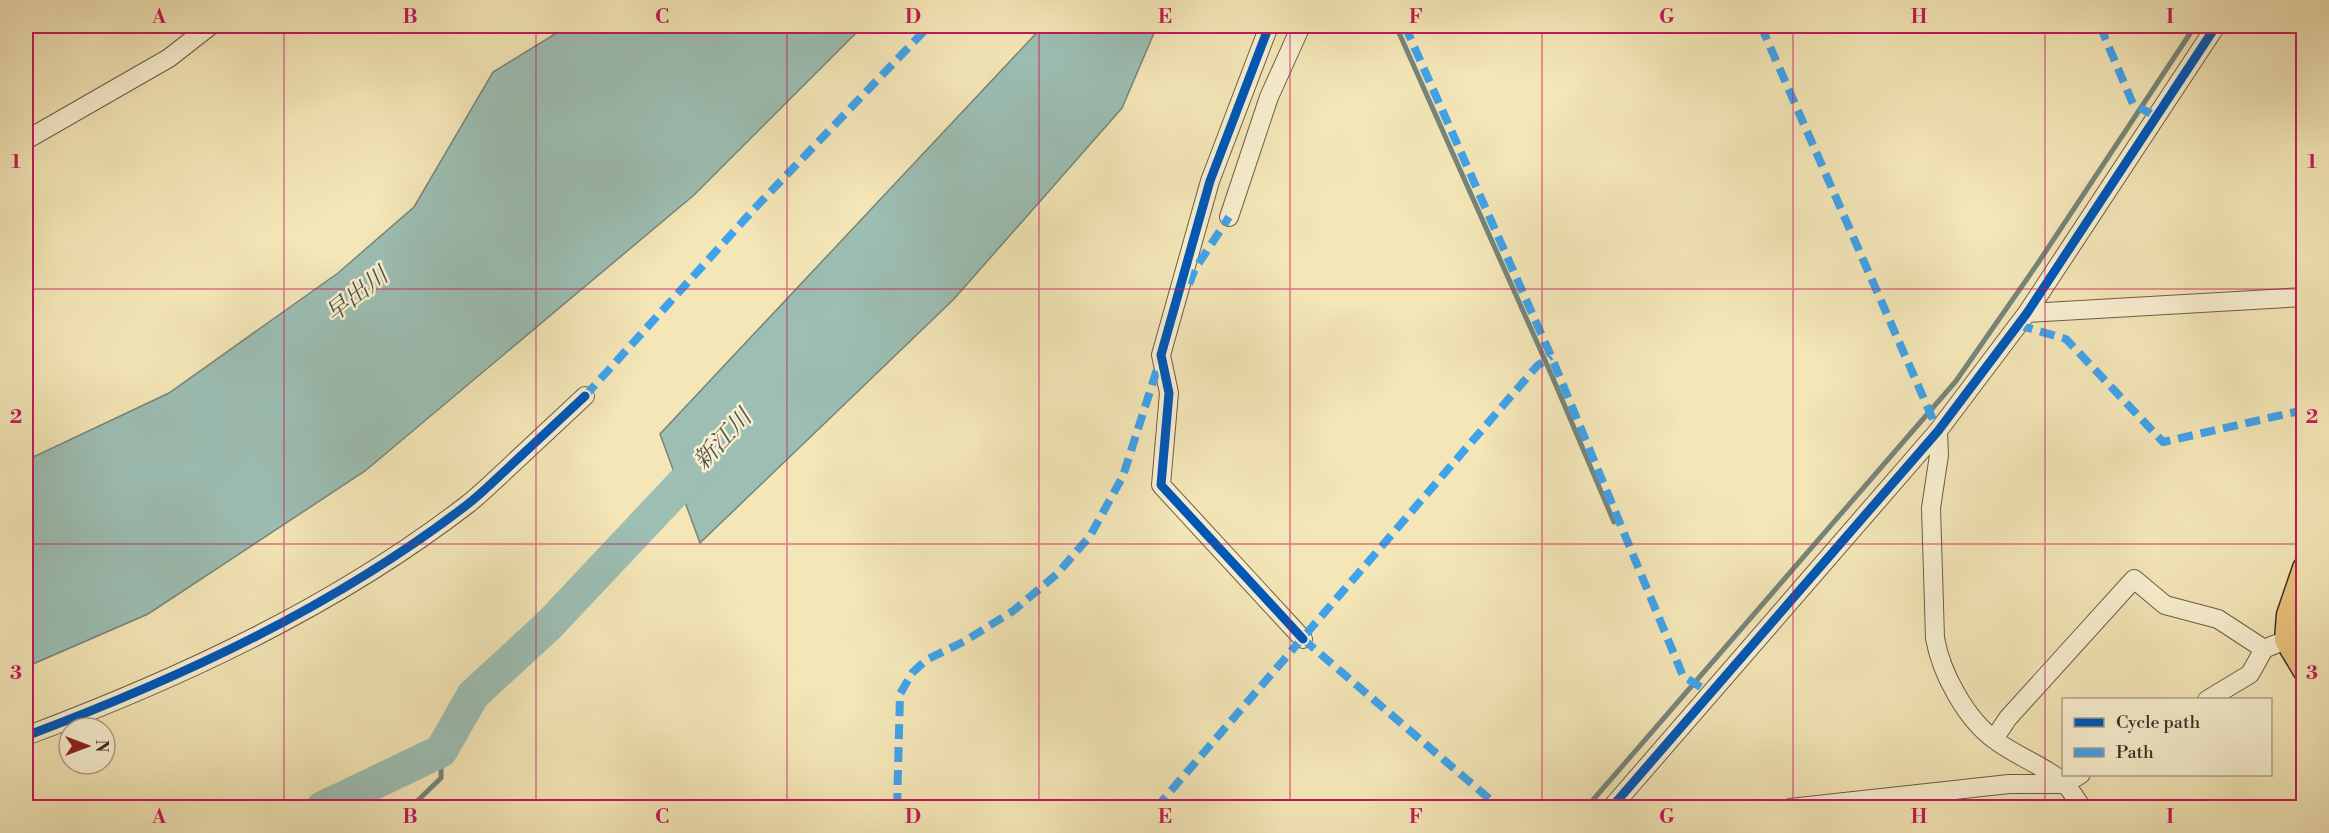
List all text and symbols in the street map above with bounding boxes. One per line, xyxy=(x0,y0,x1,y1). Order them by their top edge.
text: A xyxy=(151,5,167,30)
text: B xyxy=(402,5,418,30)
text: C xyxy=(655,5,669,30)
text: D xyxy=(905,5,921,30)
text: E xyxy=(1158,5,1172,30)
text: F xyxy=(1409,5,1423,30)
text: G xyxy=(1659,5,1675,30)
text: H xyxy=(1911,5,1928,30)
text: I xyxy=(2166,5,2174,30)
text: 1 xyxy=(11,150,21,175)
text: 1 xyxy=(2307,150,2317,175)
water label: 早出川 xyxy=(319,259,397,329)
water label: 新江川 xyxy=(687,401,761,477)
text: 2 xyxy=(10,405,22,430)
text: 2 xyxy=(2306,405,2318,430)
text: 3 xyxy=(10,661,22,686)
text: 3 xyxy=(2306,661,2318,686)
legend xyxy=(2062,698,2272,776)
text: Cycle path xyxy=(2116,711,2200,734)
north arrow xyxy=(57,716,117,776)
text: N xyxy=(91,740,111,753)
text: Path xyxy=(2116,741,2154,764)
text: A xyxy=(151,805,167,830)
text: B xyxy=(402,805,418,830)
text: C xyxy=(655,805,669,830)
text: D xyxy=(905,805,921,830)
text: E xyxy=(1158,805,1172,830)
text: F xyxy=(1409,805,1423,830)
text: G xyxy=(1659,805,1675,830)
text: H xyxy=(1911,805,1928,830)
text: I xyxy=(2166,805,2174,830)

